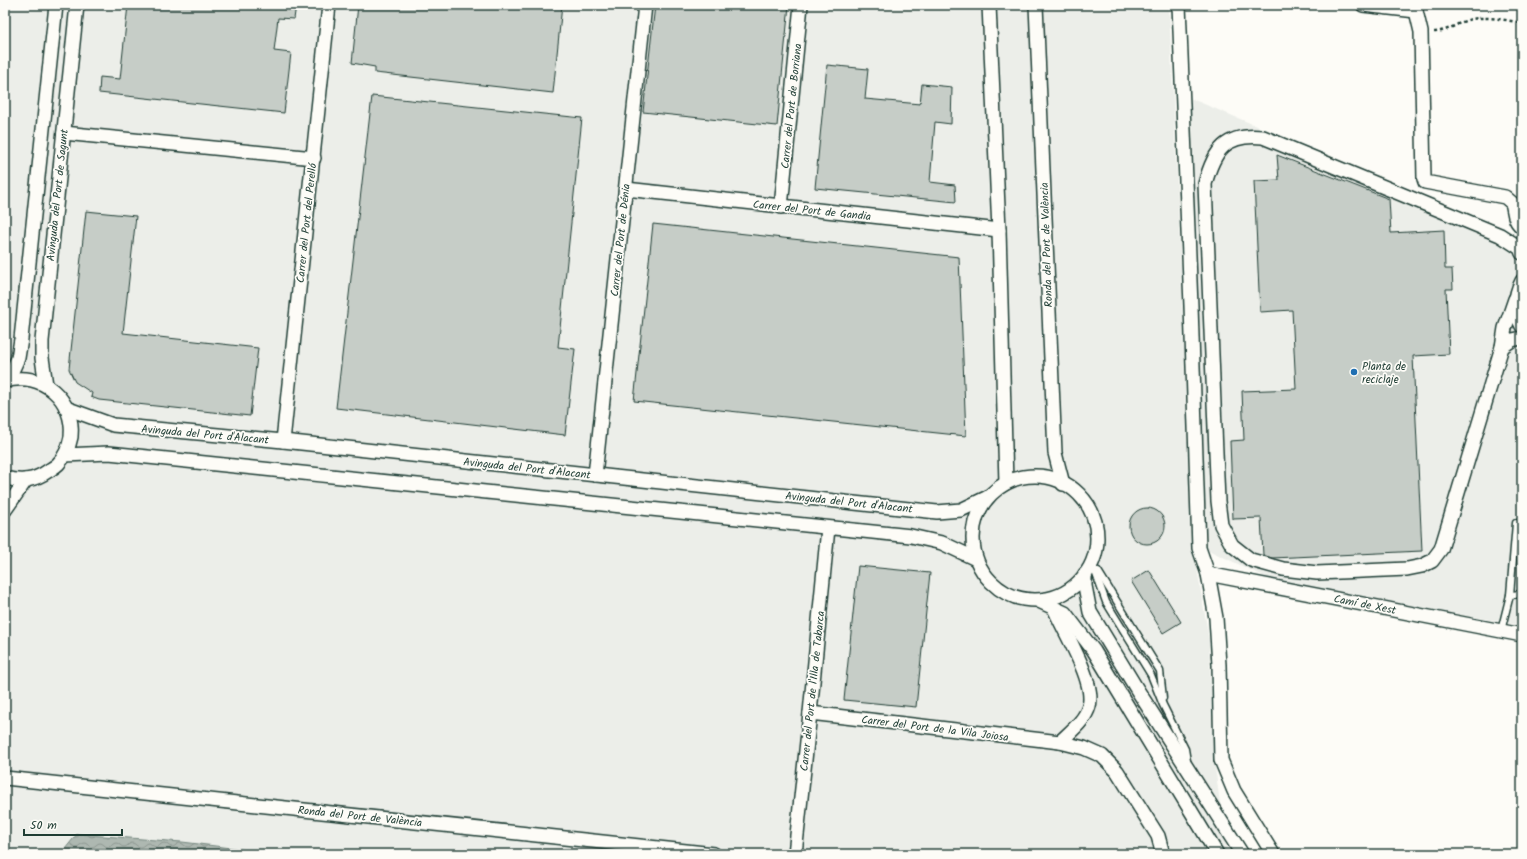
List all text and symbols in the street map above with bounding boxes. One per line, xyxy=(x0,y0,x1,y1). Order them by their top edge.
street label: Carrer del Port de Borriana xyxy=(776,43,808,170)
street label: Avinguda del Port de Sagunt xyxy=(42,127,74,262)
street label: Carrer del Port del Perelló xyxy=(292,161,322,284)
street label: Ronda del Port de València xyxy=(1036,182,1058,308)
street label: Carrer del Port de Dénia xyxy=(606,183,636,297)
street label: Carrer del Port de Gandia xyxy=(752,196,872,226)
place label: Planta de reciclaje xyxy=(1362,358,1406,389)
marker: Planta de reciclaje xyxy=(1349,367,1359,377)
street label: Avinguda del Port d'Alacant xyxy=(140,420,270,450)
street label: Avinguda del Port d'Alacant xyxy=(462,453,592,485)
street label: Avinguda del Port d'Alacant xyxy=(784,487,914,519)
street label: Camí de Xest xyxy=(1332,590,1398,620)
street label: Carrer del Port de l'Illa de Tabarca xyxy=(796,610,830,772)
street label: Carrer del Port de la Vila Joiosa xyxy=(860,711,1010,747)
street label: Ronda del Port de València xyxy=(297,802,423,832)
scale bar xyxy=(24,811,122,837)
text: 50 m xyxy=(30,816,57,835)

